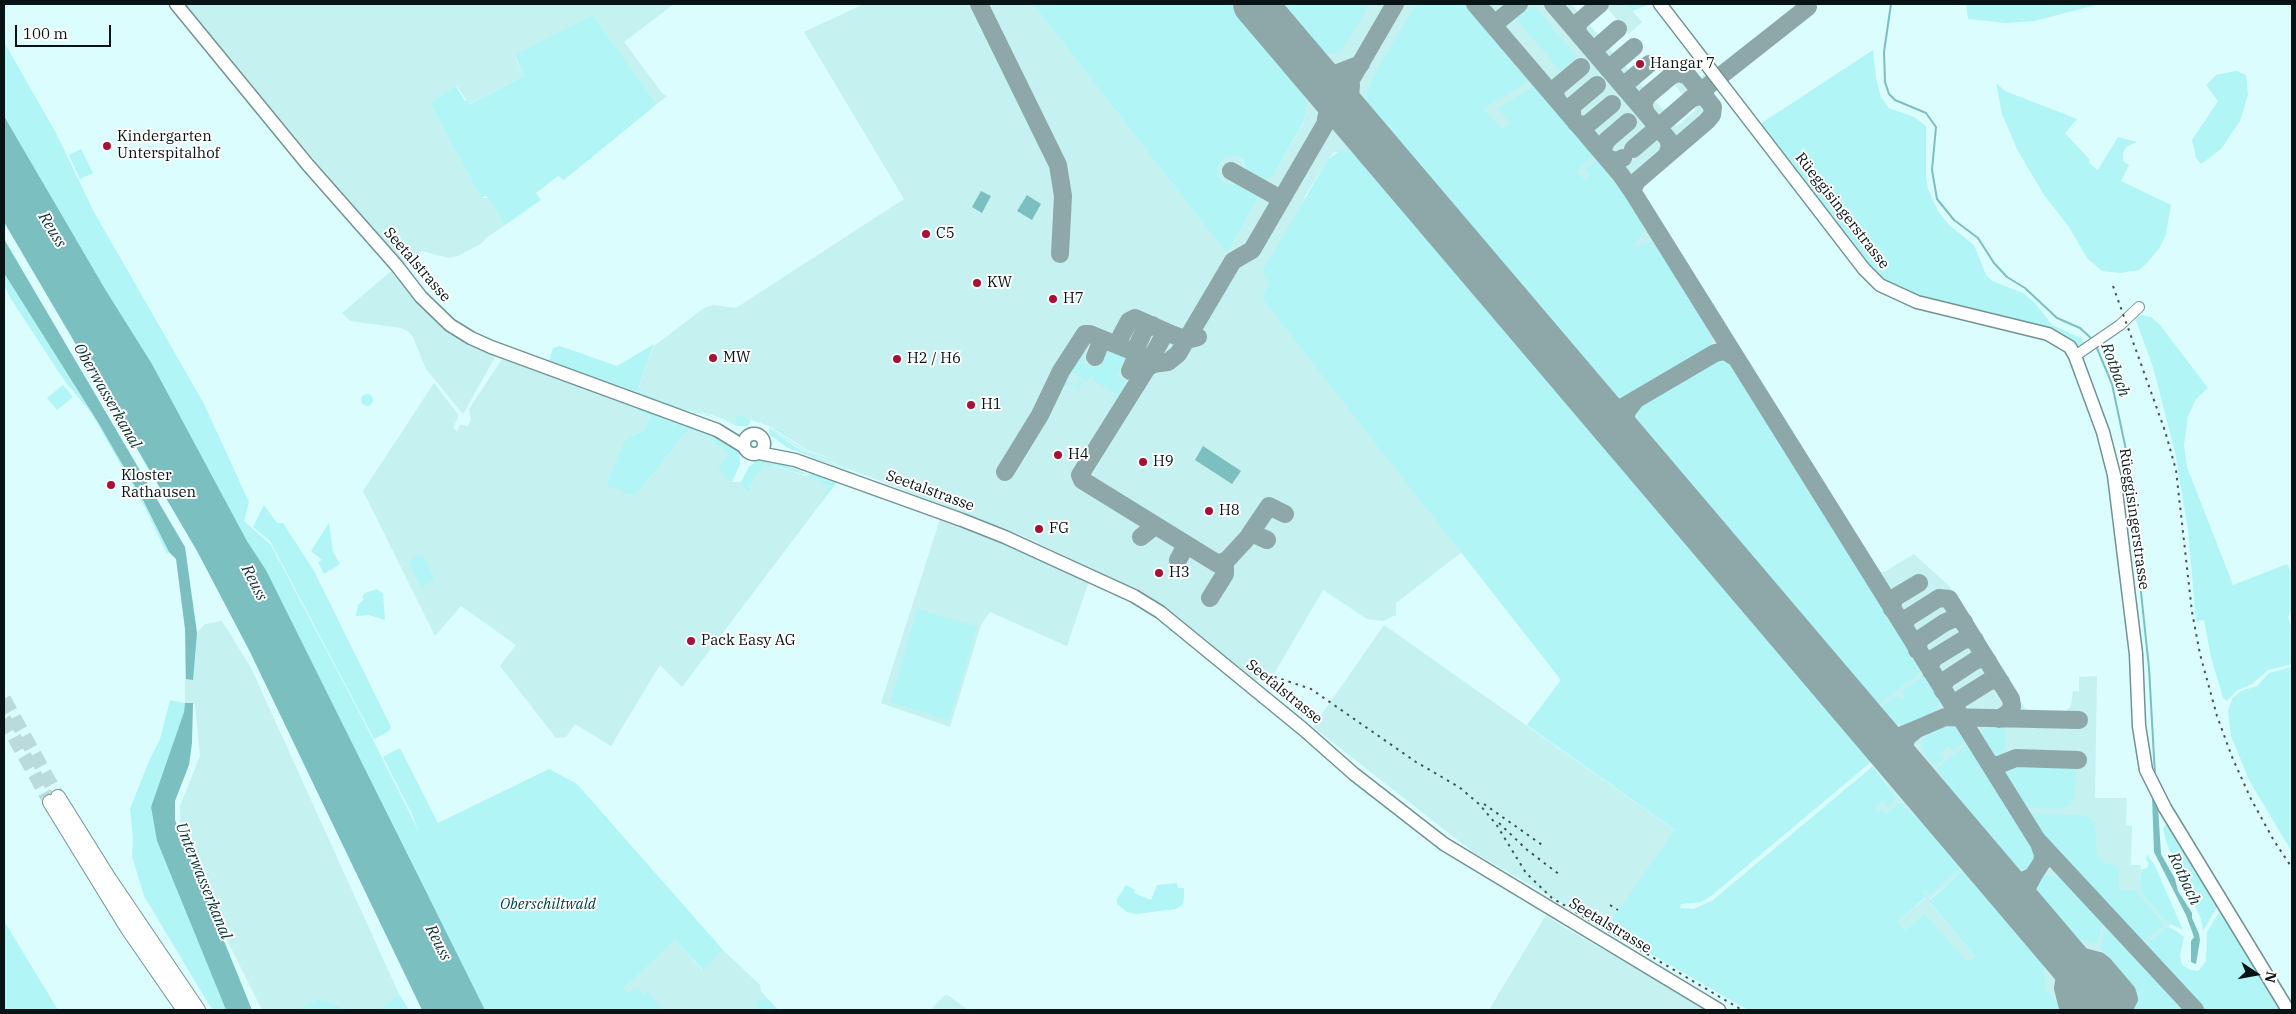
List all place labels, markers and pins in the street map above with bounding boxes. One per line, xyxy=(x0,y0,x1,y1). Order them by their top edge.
place label: Hangar 7 xyxy=(1650,55,1715,73)
marker: Hangar 7 xyxy=(1634,58,1646,70)
place label: Kindergarten Unterspitalhof xyxy=(117,128,220,163)
marker: Kindergarten Unterspitalhof xyxy=(101,140,113,152)
place label: C5 xyxy=(936,225,955,243)
marker: C5 xyxy=(920,228,932,240)
place label: KW xyxy=(987,274,1012,292)
marker: KW xyxy=(971,277,983,289)
place label: H7 xyxy=(1063,290,1084,308)
marker: H7 xyxy=(1047,293,1059,305)
place label: MW xyxy=(723,349,751,367)
place label: H2 / H6 xyxy=(907,350,961,368)
marker: MW xyxy=(707,352,719,364)
marker: H2 / H6 xyxy=(891,353,903,365)
place label: H1 xyxy=(981,396,1002,414)
marker: H1 xyxy=(965,399,977,411)
place label: H4 xyxy=(1068,446,1089,464)
marker: H4 xyxy=(1052,449,1064,461)
place label: H9 xyxy=(1153,453,1174,471)
marker: H9 xyxy=(1137,456,1149,468)
place label: Kloster Rathausen xyxy=(121,467,196,502)
marker: Kloster Rathausen xyxy=(105,479,117,491)
place label: H8 xyxy=(1219,502,1240,520)
marker: H8 xyxy=(1203,505,1215,517)
place label: FG xyxy=(1049,520,1069,538)
marker: FG xyxy=(1033,523,1045,535)
place label: H3 xyxy=(1169,564,1190,582)
marker: H3 xyxy=(1153,567,1165,579)
place label: Pack Easy AG xyxy=(701,632,796,650)
marker: Pack Easy AG xyxy=(685,635,697,647)

